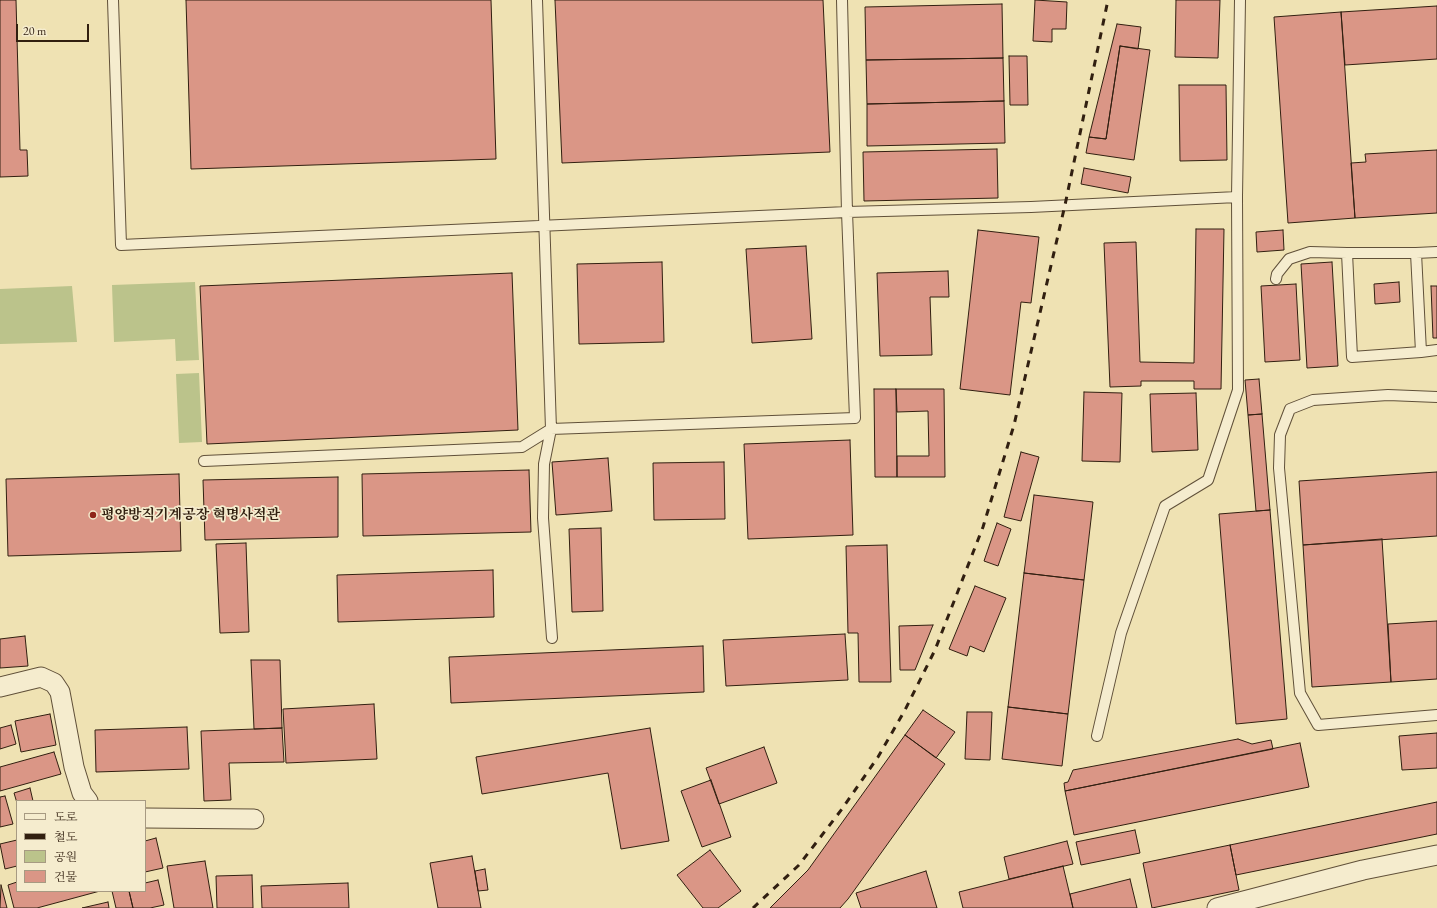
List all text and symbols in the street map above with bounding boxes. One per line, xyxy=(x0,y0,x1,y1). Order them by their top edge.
scale bar xyxy=(18,16,91,42)
text: 20 m xyxy=(23,23,46,39)
place label: 평양방직기계공장 혁명사적관 xyxy=(101,507,280,523)
marker: 평양방직기계공장 혁명사적관 xyxy=(88,510,98,520)
legend xyxy=(16,800,146,892)
text: 도로 xyxy=(54,809,77,825)
text: 철도 xyxy=(54,829,77,845)
text: 공원 xyxy=(54,849,77,865)
text: 건물 xyxy=(54,869,77,885)

